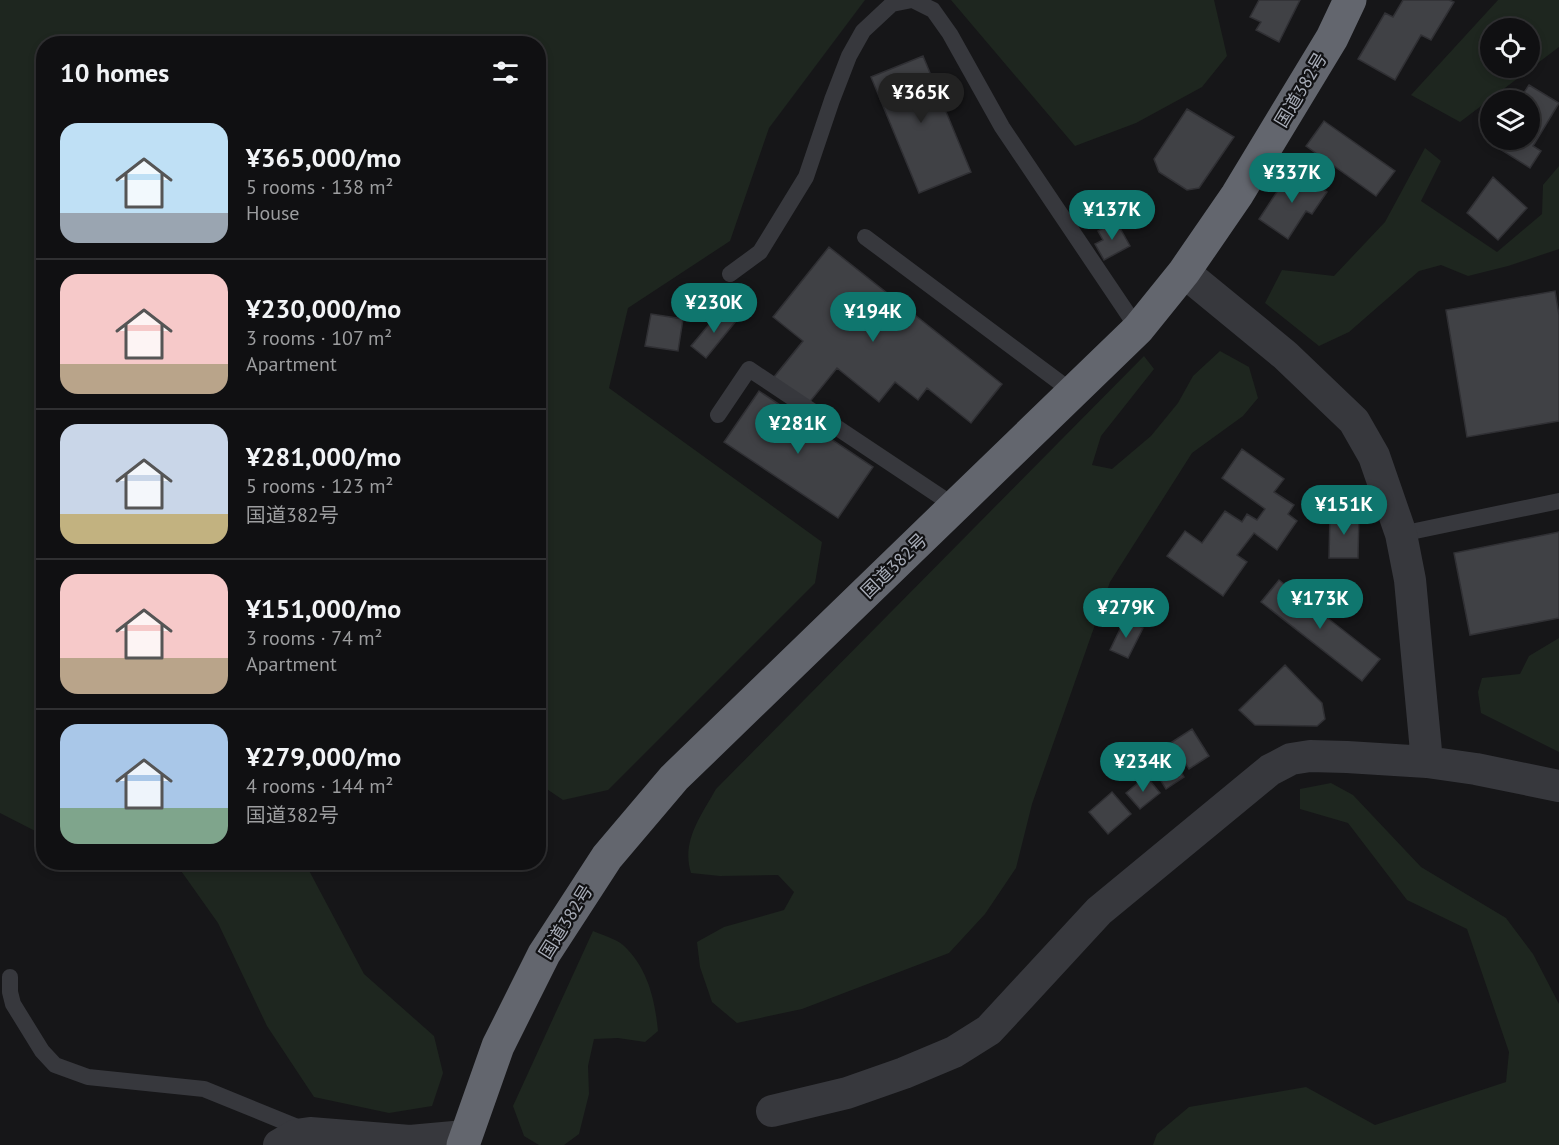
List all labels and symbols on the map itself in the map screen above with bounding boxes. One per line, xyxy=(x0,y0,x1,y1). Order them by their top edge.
street label: 国道382号 xyxy=(1269,48,1332,131)
pin: ¥365K xyxy=(879,73,963,124)
pin: ¥337K xyxy=(1250,153,1334,204)
pin: ¥137K xyxy=(1070,190,1154,241)
pin: ¥230K xyxy=(672,283,756,334)
pin: ¥194K xyxy=(831,292,915,343)
pin: ¥281K xyxy=(756,404,840,455)
pin: ¥151K xyxy=(1302,485,1386,536)
street label: 国道382号 xyxy=(856,528,932,603)
pin: ¥173K xyxy=(1278,579,1362,630)
pin: ¥279K xyxy=(1084,588,1168,639)
pin: ¥234K xyxy=(1101,742,1185,793)
street label: 国道382号 xyxy=(534,880,597,963)

